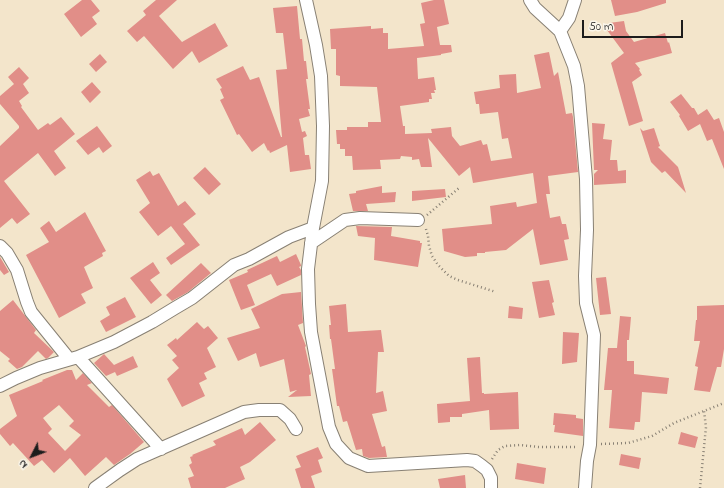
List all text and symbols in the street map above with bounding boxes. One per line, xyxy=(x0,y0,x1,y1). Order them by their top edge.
scale bar xyxy=(584,12,685,38)
text: 50 m xyxy=(589,18,613,36)
north arrow xyxy=(12,436,52,476)
text: N xyxy=(15,456,32,472)

